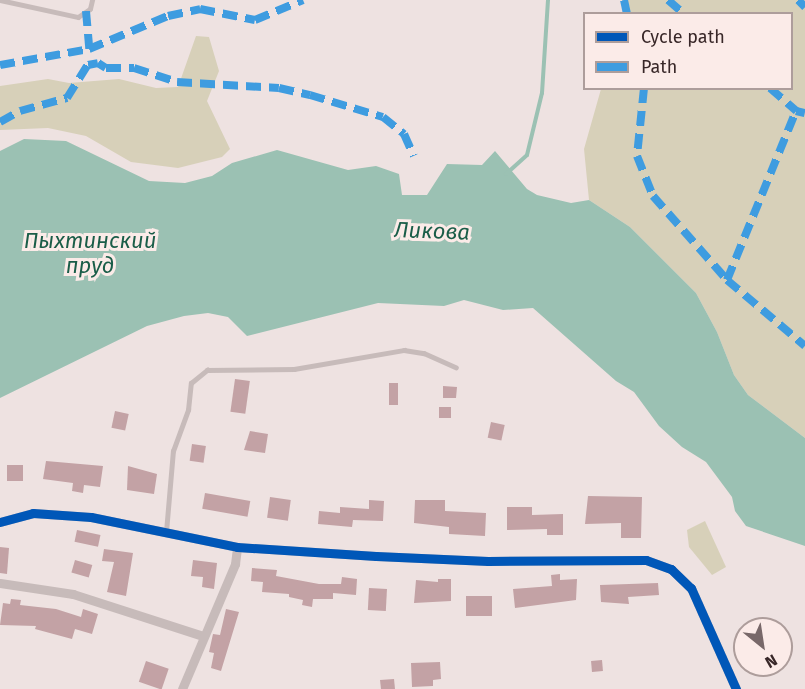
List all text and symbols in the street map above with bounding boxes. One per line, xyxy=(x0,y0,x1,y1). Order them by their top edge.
legend xyxy=(583,12,793,90)
text: Cycle path xyxy=(641,26,725,48)
text: Path xyxy=(641,56,677,78)
water label: Ликова xyxy=(394,216,470,246)
water label: Пыхтинский пруд xyxy=(24,227,156,278)
north arrow xyxy=(733,617,793,677)
text: N xyxy=(762,650,781,672)

